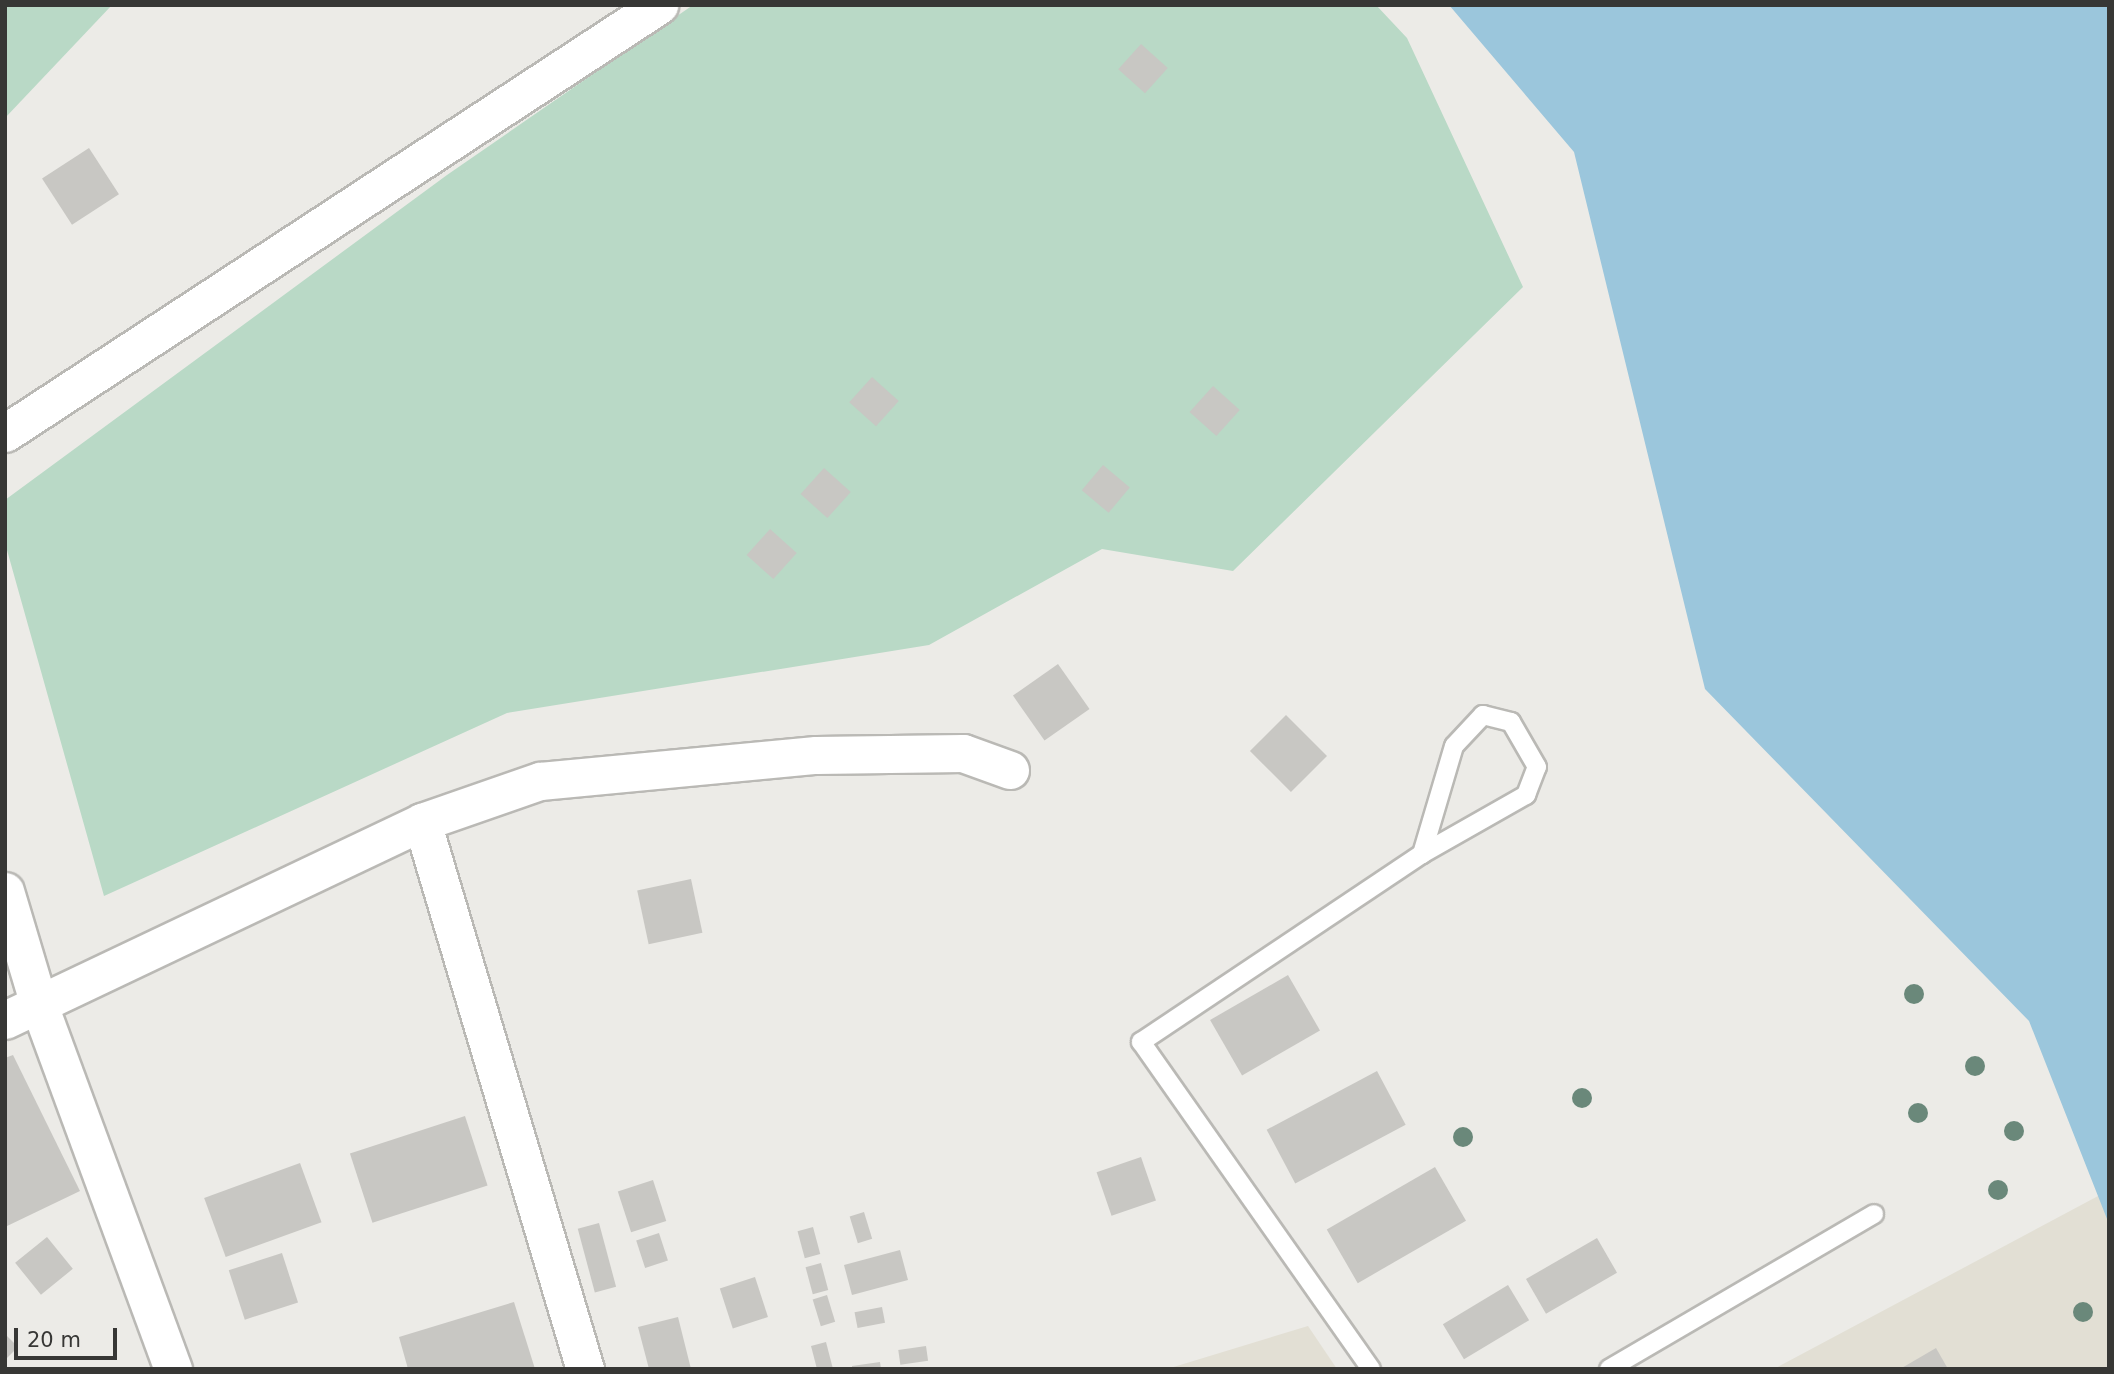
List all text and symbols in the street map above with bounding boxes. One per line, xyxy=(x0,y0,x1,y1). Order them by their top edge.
scale bar xyxy=(18,1314,121,1358)
text: 20 m xyxy=(27,1328,81,1352)

